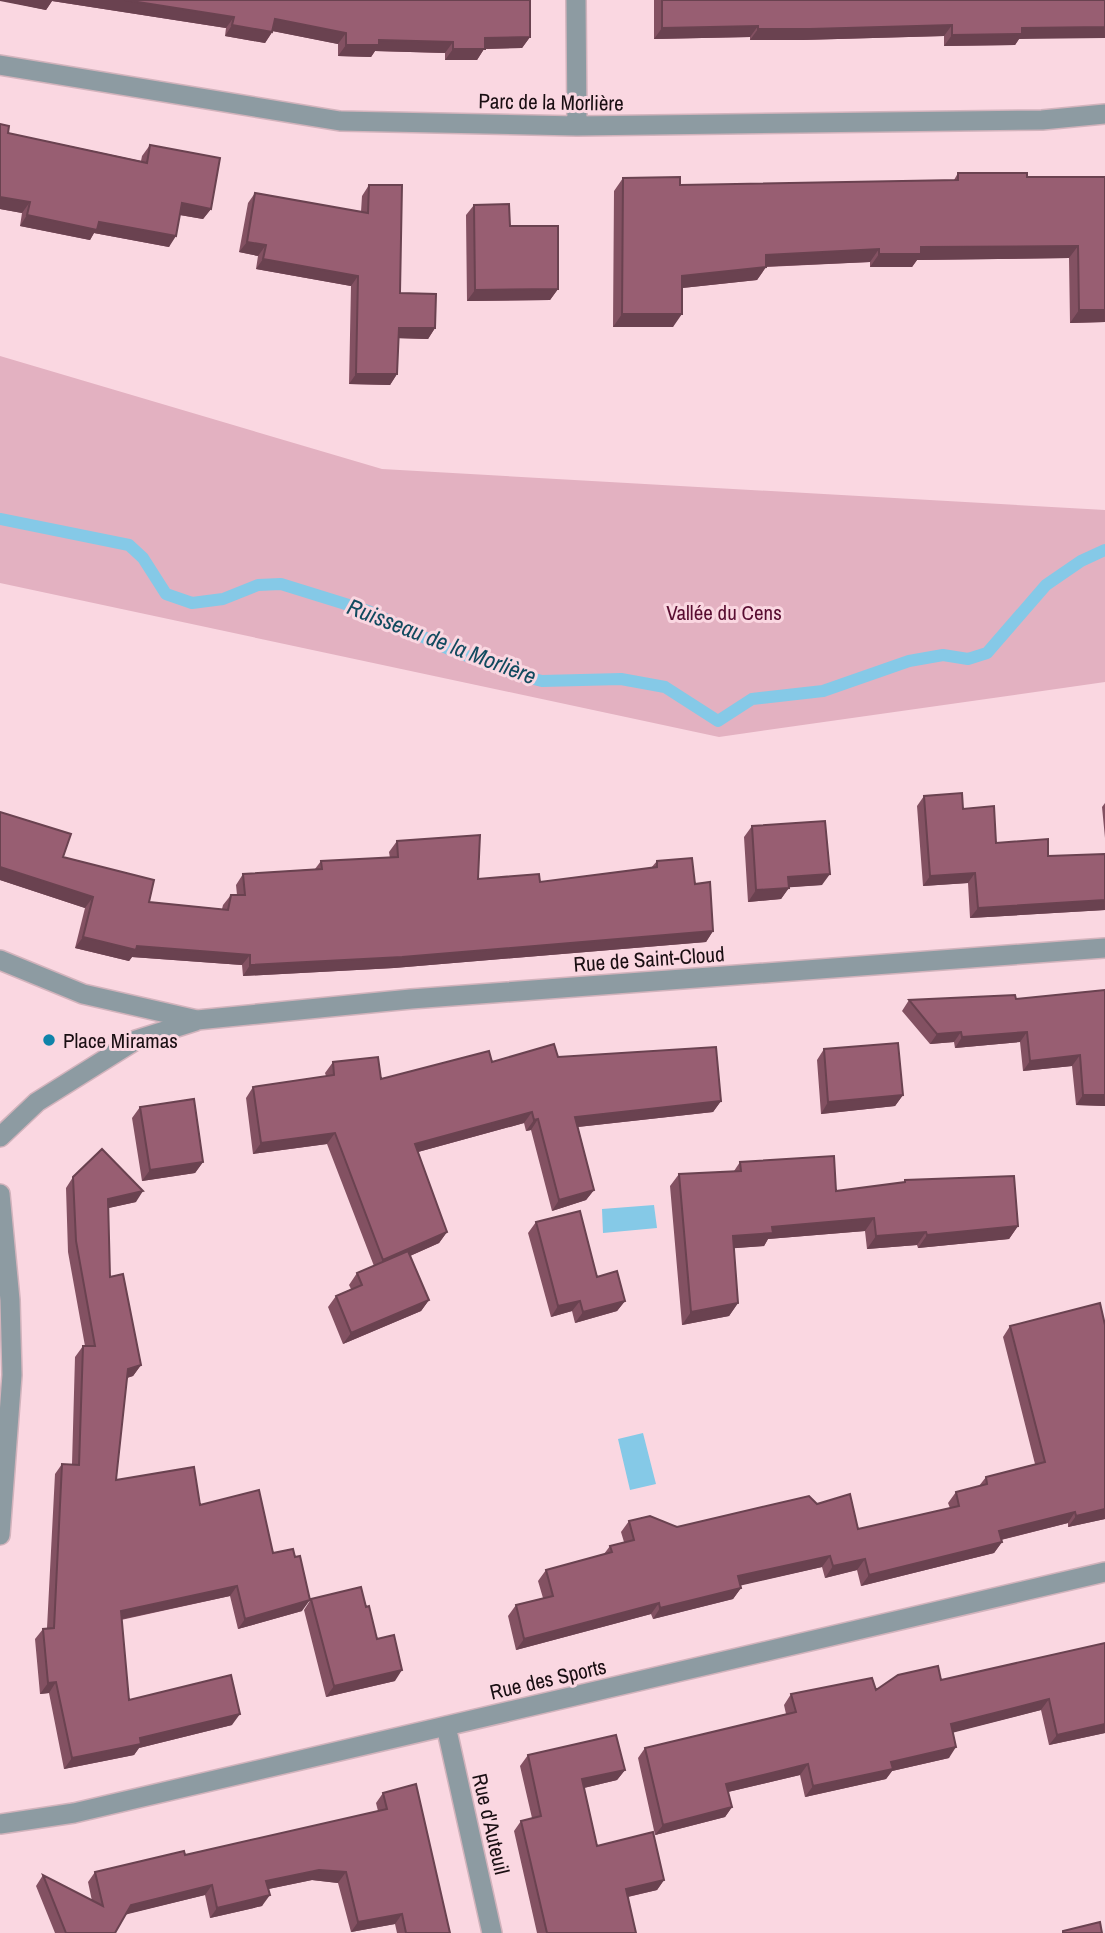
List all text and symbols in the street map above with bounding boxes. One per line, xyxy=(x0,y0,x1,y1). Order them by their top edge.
street label: Parc de la Morlière xyxy=(478,86,624,118)
water label: Ruisseau de la Morlière xyxy=(343,591,541,691)
park label: Vallée du Cens xyxy=(666,598,782,627)
street label: Rue de Saint-Cloud xyxy=(573,939,725,979)
place label: Place Miramas xyxy=(63,1026,178,1055)
marker: Place Miramas xyxy=(41,1032,57,1048)
street label: Rue des Sports xyxy=(487,1652,609,1706)
street label: Rue d'Auteuil xyxy=(465,1771,517,1877)

